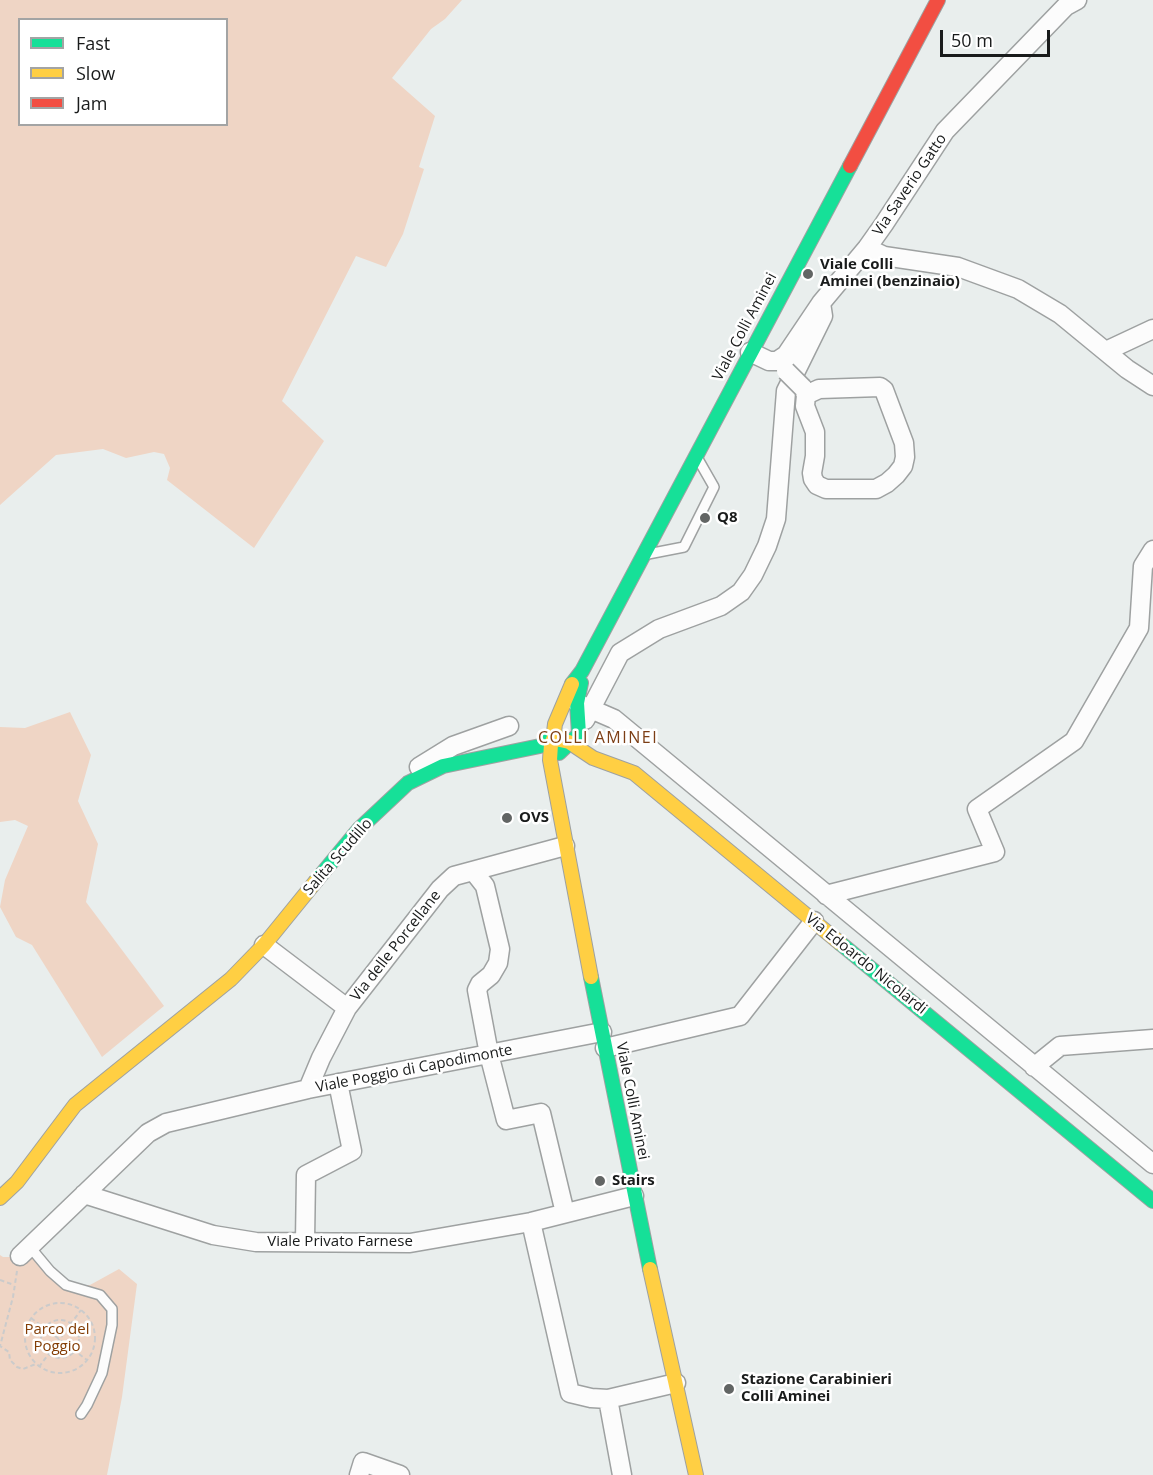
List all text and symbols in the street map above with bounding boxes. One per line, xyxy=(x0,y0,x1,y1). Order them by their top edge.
legend xyxy=(18,18,228,126)
scale bar xyxy=(943,18,1052,56)
text: 50 m xyxy=(951,28,993,52)
text: Fast xyxy=(76,31,110,55)
text: Slow xyxy=(76,61,115,85)
text: Jam xyxy=(76,91,108,115)
street label: Via Saverio Gatto xyxy=(869,131,951,239)
place label: Viale Colli Aminei (benzinaio) xyxy=(820,256,960,291)
marker: Viale Colli Aminei (benzinaio) xyxy=(801,267,815,281)
street label: Viale Colli Aminei xyxy=(709,270,781,384)
place label: Q8 xyxy=(717,509,738,527)
marker: Q8 xyxy=(698,511,712,525)
district label: COLLI AMINEI xyxy=(538,728,658,748)
place label: OVS xyxy=(519,809,549,827)
marker: OVS xyxy=(500,811,514,825)
street label: Salita Scudillo xyxy=(300,815,376,899)
street label: Via delle Porcellane xyxy=(347,887,445,1005)
street label: Via Edoardo Nicolardi xyxy=(802,910,930,1018)
street label: Viale Poggio di Capodimonte xyxy=(314,1041,514,1097)
street label: Viale Colli Aminei xyxy=(612,1041,652,1161)
place label: Stairs xyxy=(612,1172,655,1190)
marker: Stairs xyxy=(593,1174,607,1188)
street label: Viale Privato Farnese xyxy=(267,1233,413,1251)
park label: Parco del Poggio xyxy=(25,1321,89,1356)
place label: Stazione Carabinieri Colli Aminei xyxy=(741,1371,892,1406)
marker: Stazione Carabinieri Colli Aminei xyxy=(722,1382,736,1396)

